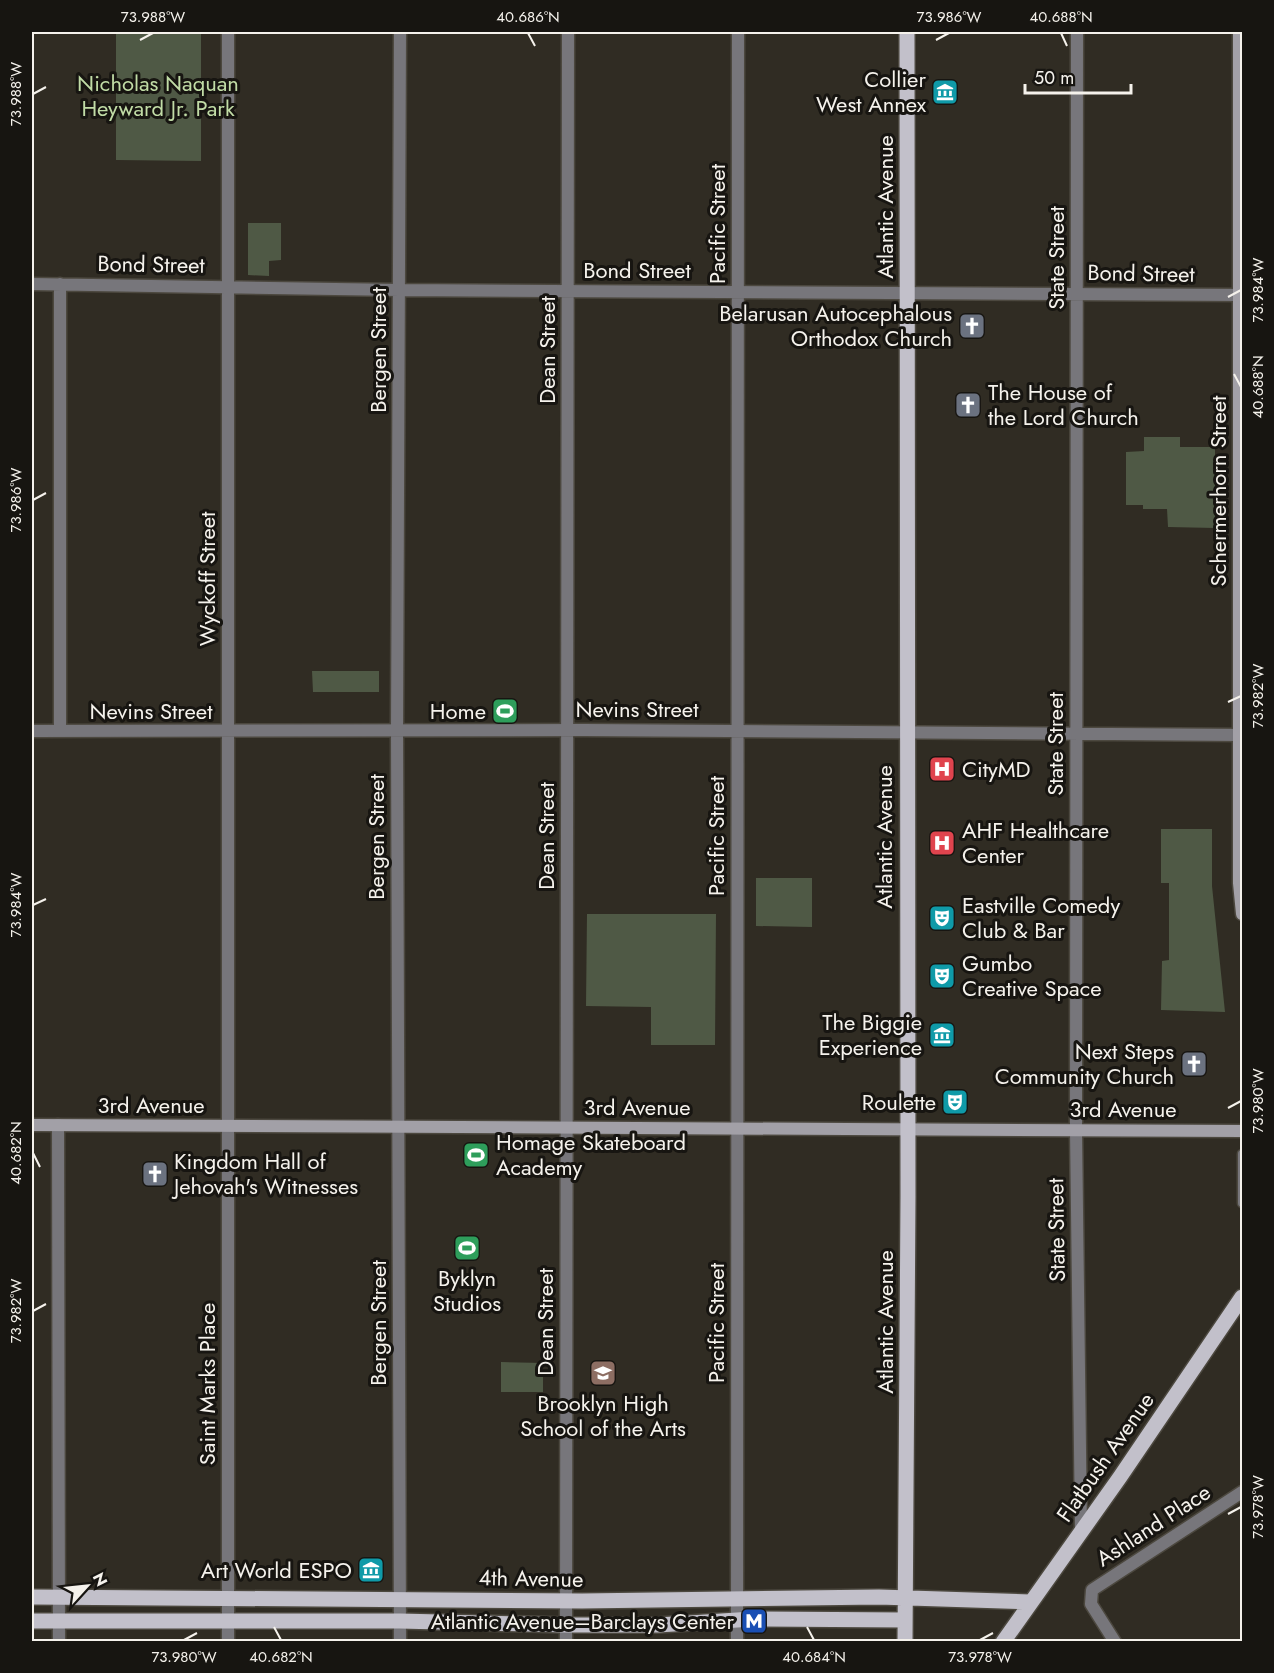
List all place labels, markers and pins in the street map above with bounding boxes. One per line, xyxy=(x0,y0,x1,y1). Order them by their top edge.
place label: Collier West Annex xyxy=(816,63,927,120)
museum icon: Collier West Annex xyxy=(930,77,960,107)
place label: Belarusan Autocephalous Orthodox Church xyxy=(719,297,952,354)
church icon: Belarusan Autocephalous Orthodox Church xyxy=(957,311,987,341)
place label: The House of the Lord Church xyxy=(988,376,1139,433)
church icon: The House of the Lord Church xyxy=(953,390,983,420)
place label: Home xyxy=(430,695,486,727)
sports icon: Home xyxy=(490,696,520,726)
place label: CityMD xyxy=(962,753,1031,785)
hospital icon: CityMD xyxy=(927,754,957,784)
place label: AHF Healthcare Center xyxy=(962,814,1109,871)
hospital icon: AHF Healthcare Center xyxy=(927,828,957,858)
place label: Eastville Comedy Club & Bar xyxy=(962,889,1120,946)
theatre icon: Eastville Comedy Club & Bar xyxy=(927,903,957,933)
place label: Gumbo Creative Space xyxy=(962,947,1102,1004)
theatre icon: Gumbo Creative Space xyxy=(927,961,957,991)
place label: The Biggie Experience xyxy=(819,1006,922,1063)
museum icon: The Biggie Experience xyxy=(927,1020,957,1050)
place label: Next Steps Community Church xyxy=(995,1035,1174,1092)
church icon: Next Steps Community Church xyxy=(1179,1049,1209,1079)
place label: Roulette xyxy=(862,1086,936,1118)
theatre icon: Roulette xyxy=(940,1087,970,1117)
place label: Homage Skateboard Academy xyxy=(496,1126,686,1183)
sports icon: Homage Skateboard Academy xyxy=(461,1140,491,1170)
place label: Kingdom Hall of Jehovah's Witnesses xyxy=(171,1145,358,1202)
church icon: Kingdom Hall of Jehovah's Witnesses xyxy=(140,1159,170,1189)
sports icon: Byklyn Studios xyxy=(452,1233,482,1263)
place label: Byklyn Studios xyxy=(433,1262,501,1319)
school or university icon: Brooklyn High School of the Arts xyxy=(588,1358,618,1388)
place label: Brooklyn High School of the Arts xyxy=(520,1387,686,1444)
place label: Art World ESPO xyxy=(201,1554,352,1586)
museum icon: Art World ESPO xyxy=(356,1555,386,1585)
place label: Atlantic Avenue–Barclays Center xyxy=(431,1605,734,1637)
metro station icon: Atlantic Avenue–Barclays Center xyxy=(739,1606,769,1636)

